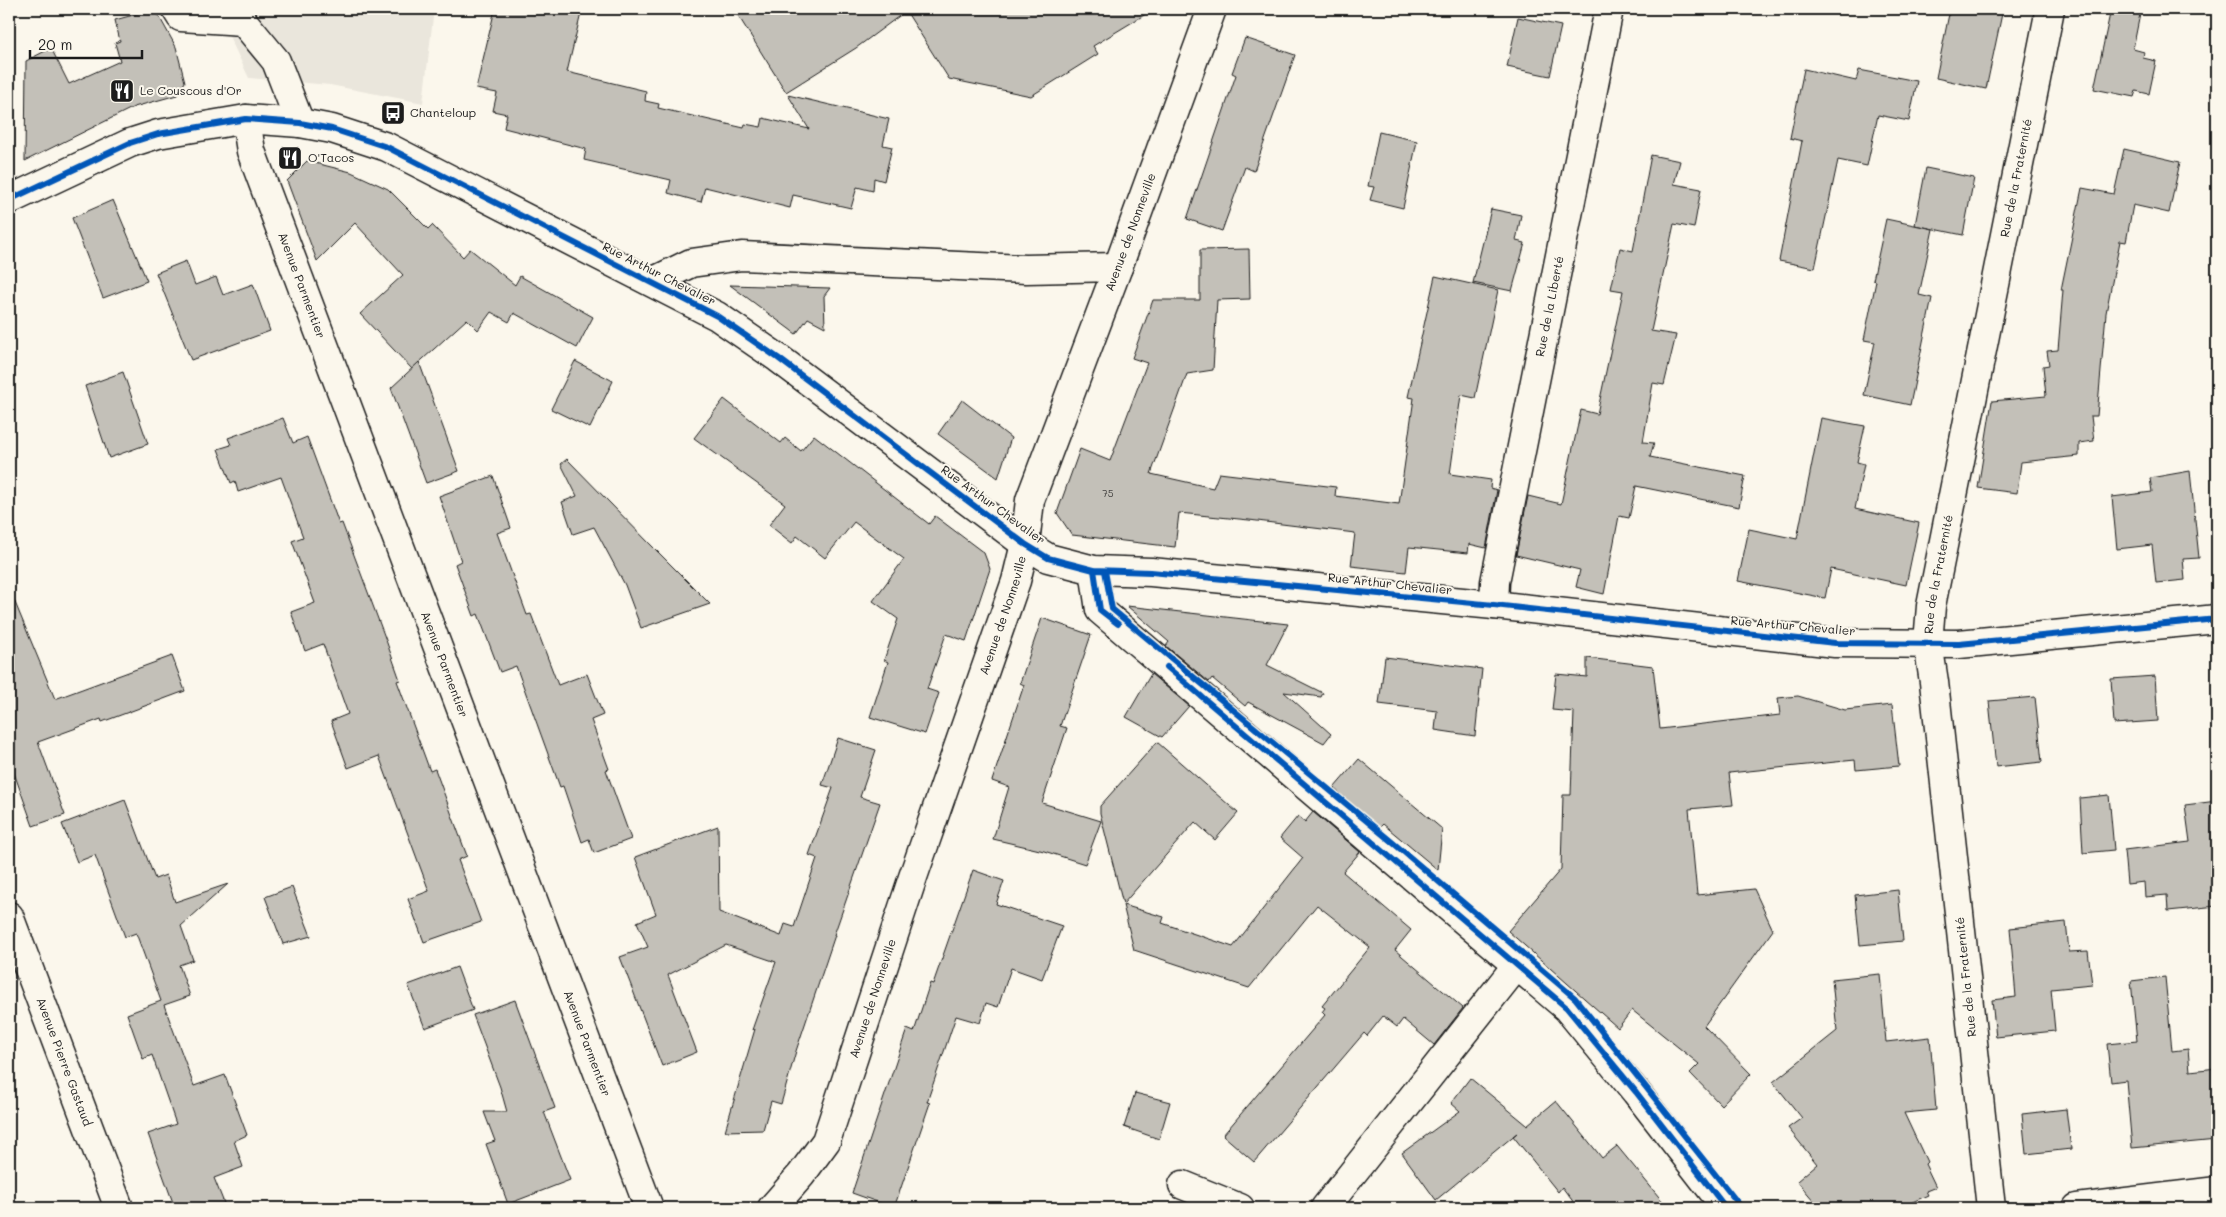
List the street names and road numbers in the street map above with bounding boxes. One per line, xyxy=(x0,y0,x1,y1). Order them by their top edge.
street label: Rue de la Fraternité xyxy=(1996,117,2035,239)
street label: Avenue de Nonneville xyxy=(1101,171,1159,293)
street label: Avenue Parmentier xyxy=(275,230,330,340)
street label: Rue Arthur Chevalier xyxy=(600,238,719,309)
street label: Rue de la Liberté xyxy=(1531,254,1567,358)
street label: Rue Arthur Chevalier xyxy=(938,461,1049,547)
street label: Rue de la Fraternité xyxy=(1920,513,1956,635)
street label: Avenue de Nonneville xyxy=(975,554,1029,677)
street label: Rue Arthur Chevalier xyxy=(1327,569,1453,597)
street label: Avenue Parmentier xyxy=(418,609,473,719)
street label: Rue Arthur Chevalier xyxy=(1730,612,1856,638)
street label: Rue de la Fraternité xyxy=(1951,916,1979,1038)
street label: Avenue de Nonneville xyxy=(845,937,899,1060)
street label: Avenue Parmentier xyxy=(561,988,615,1099)
street label: Avenue Pierre Gastaud xyxy=(33,995,97,1129)

